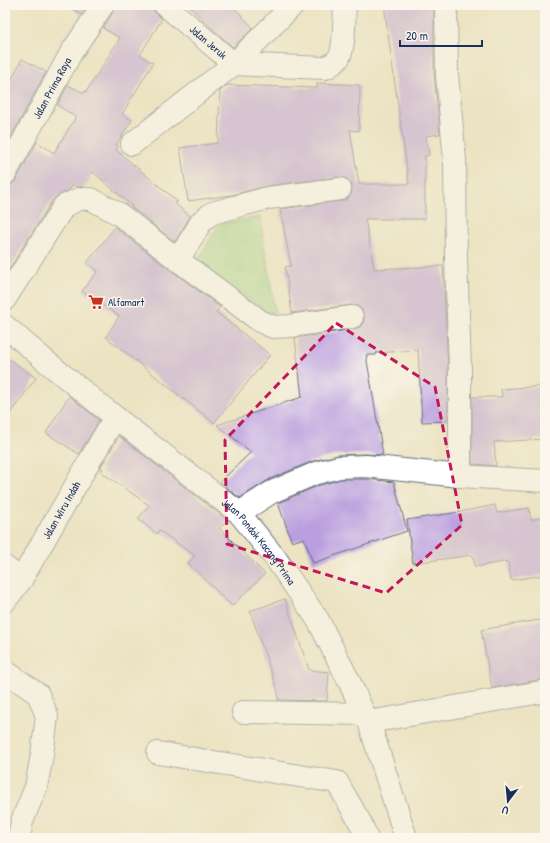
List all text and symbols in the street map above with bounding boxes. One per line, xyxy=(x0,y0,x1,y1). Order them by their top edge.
street label: Jalan Jeruk xyxy=(187,22,230,62)
scale bar xyxy=(400,22,482,48)
text: 20 m xyxy=(406,27,428,44)
street label: Jalan Prima Raya xyxy=(30,54,75,121)
supermarket icon: Alfamart xyxy=(87,293,105,311)
place label: Alfamart xyxy=(108,295,145,309)
street label: Jalan Wiru Indah xyxy=(39,478,84,542)
street label: Jalan Pondok Kacang Prima xyxy=(219,495,299,588)
north arrow xyxy=(488,781,528,821)
text: U xyxy=(500,803,510,818)

